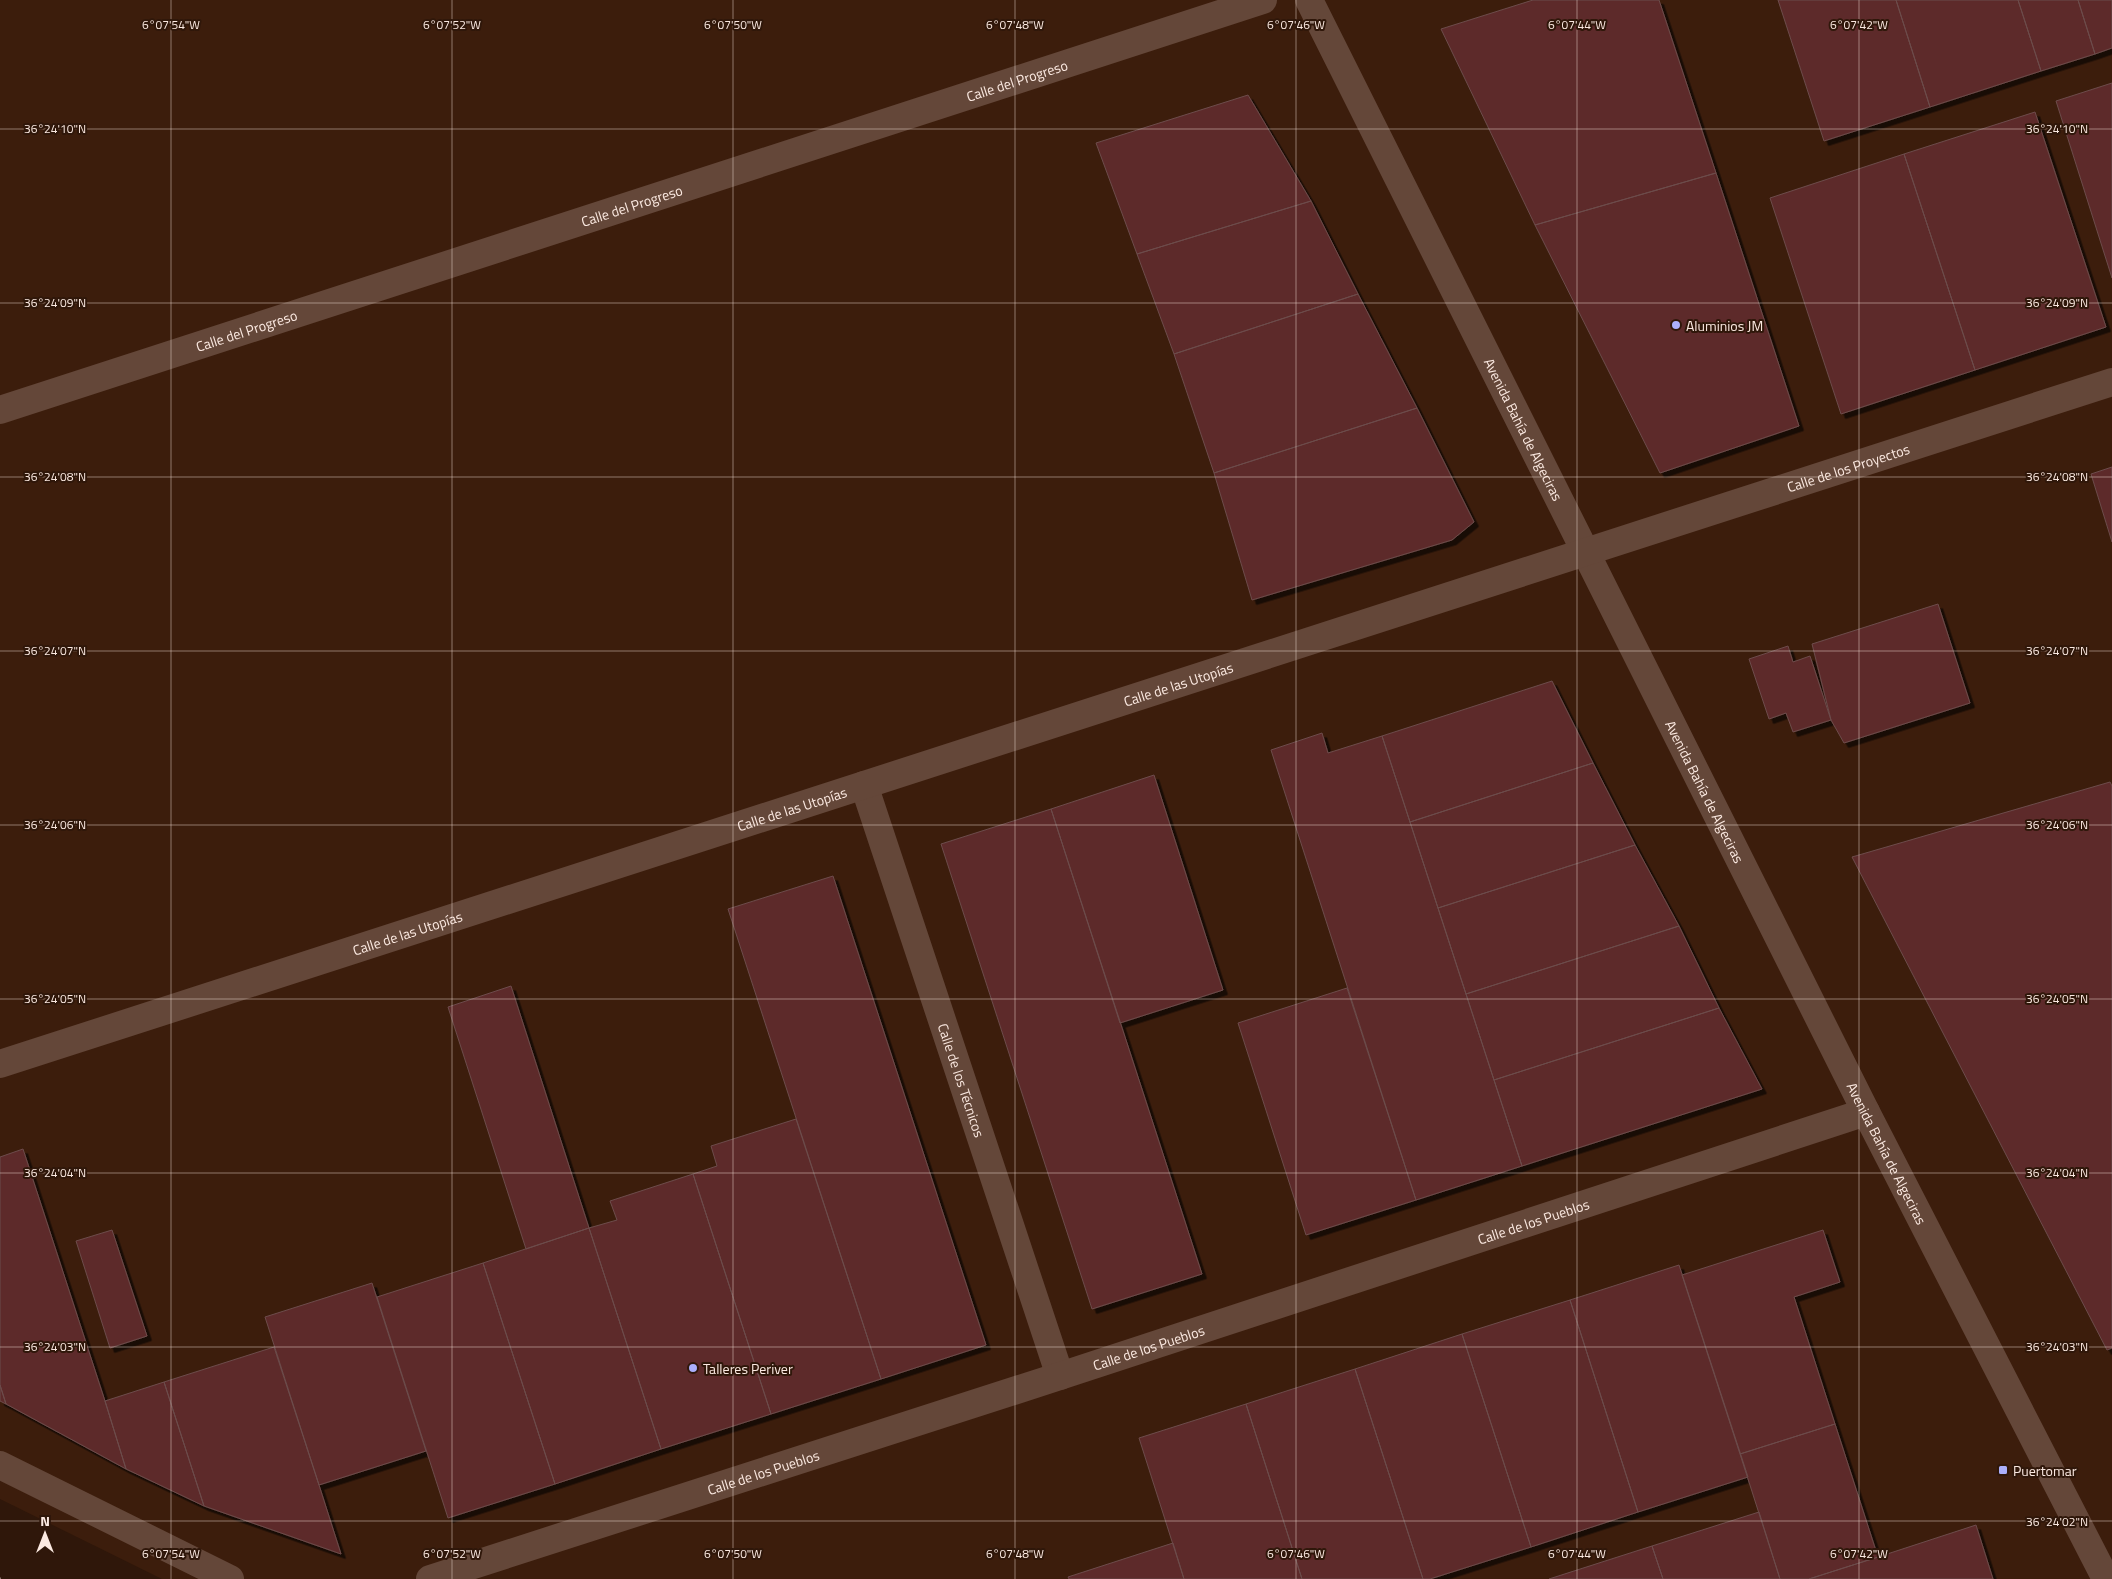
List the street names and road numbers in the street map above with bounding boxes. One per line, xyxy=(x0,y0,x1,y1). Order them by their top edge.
street label: Calle del Progreso xyxy=(963,54,1070,106)
street label: Calle del Progreso xyxy=(578,179,685,231)
street label: Calle del Progreso xyxy=(193,304,300,356)
street label: Avenida Bahía de Algeciras xyxy=(1479,354,1569,504)
street label: Calle de los Proyectos xyxy=(1784,438,1912,497)
street label: Calle de las Utopías xyxy=(1121,656,1236,711)
street label: Avenida Bahía de Algeciras xyxy=(1661,716,1750,866)
street label: Calle de las Utopías xyxy=(734,781,849,836)
street label: Calle de las Utopías xyxy=(350,905,465,960)
street label: Calle de los Técnicos xyxy=(933,1020,991,1140)
street label: Avenida Bahía de Algeciras xyxy=(1842,1078,1932,1228)
street label: Calle de los Pueblos xyxy=(1475,1193,1592,1249)
street label: Calle de los Pueblos xyxy=(1090,1319,1207,1375)
street label: Calle de los Pueblos xyxy=(704,1444,822,1500)

